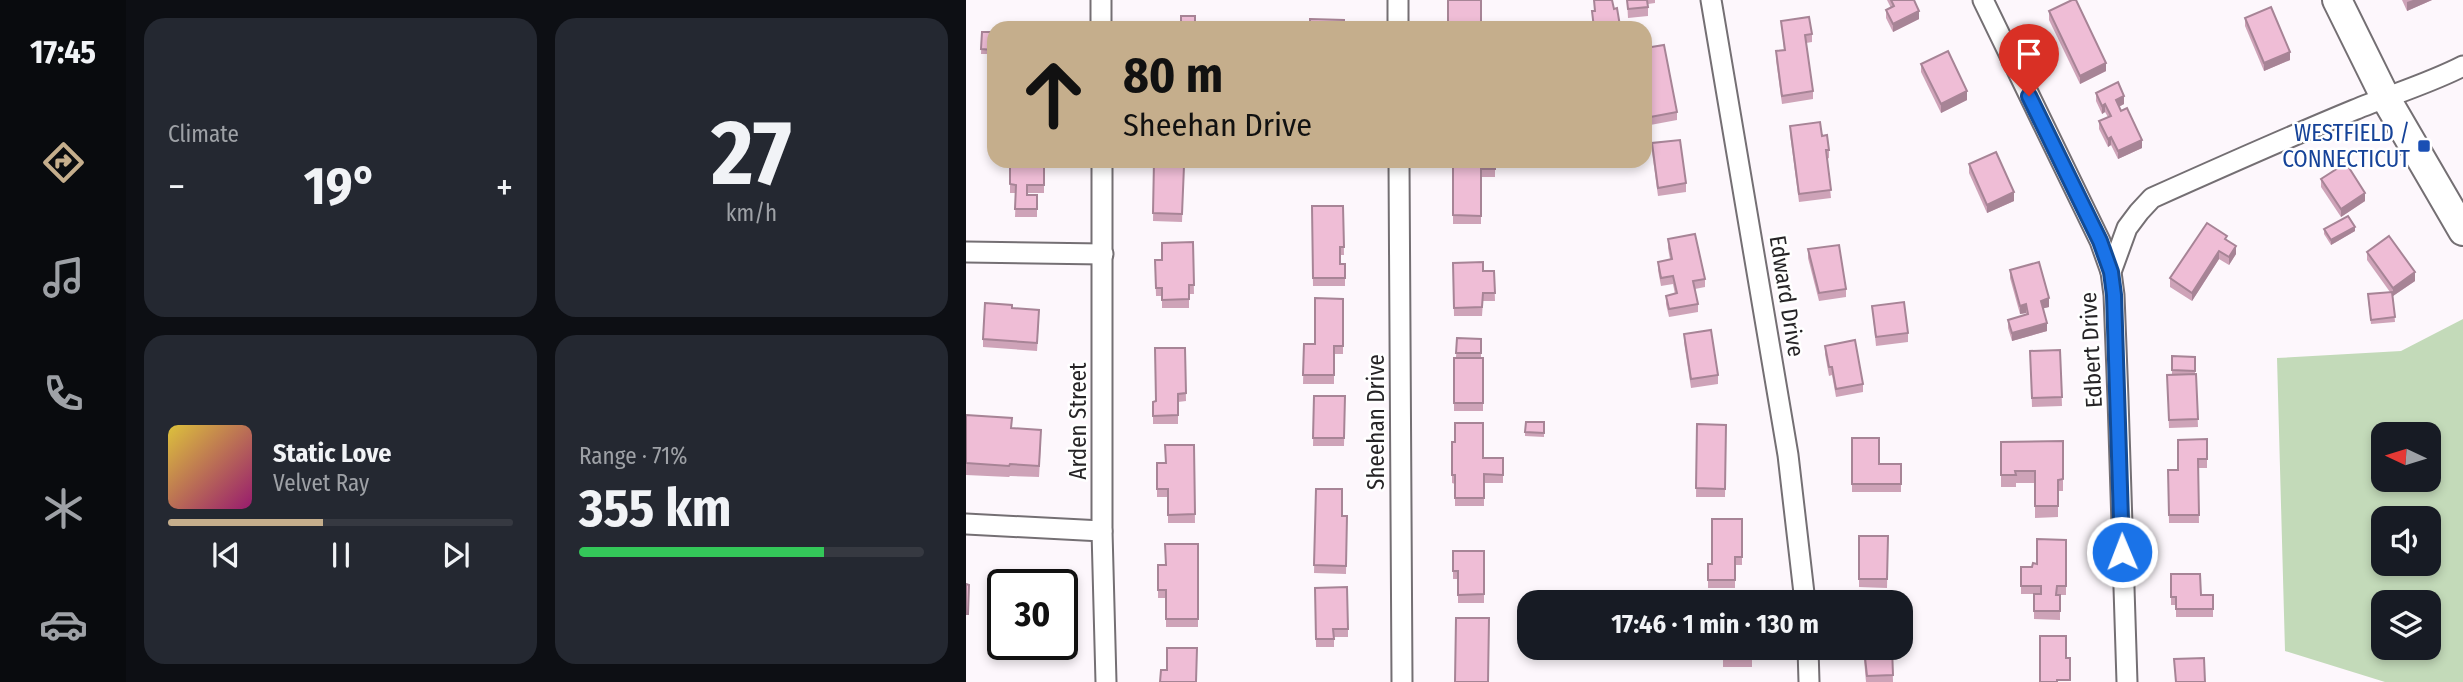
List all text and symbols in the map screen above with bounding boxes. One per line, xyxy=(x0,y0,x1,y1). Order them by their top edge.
pin xyxy=(1999,24,2059,96)
text: 17:45 xyxy=(30,33,96,71)
icon: arrive xyxy=(2010,35,2048,73)
text: 80 m xyxy=(1123,46,1223,105)
icon: ahead xyxy=(1008,49,1099,140)
text: 27 xyxy=(711,99,792,208)
text: Sheehan Drive xyxy=(1123,106,1312,144)
place label: WESTFIELD / CONNECTICUT xyxy=(2282,119,2410,173)
text: Climate xyxy=(168,120,239,148)
icon: directions xyxy=(39,138,88,187)
marker: WESTFIELD / CONNECTICUT xyxy=(2416,138,2432,154)
text: 19° xyxy=(304,155,377,218)
text: − xyxy=(168,164,185,210)
text: + xyxy=(496,164,513,210)
text: km/h xyxy=(726,199,777,227)
street label: Edward Drive xyxy=(1764,233,1810,359)
icon: music xyxy=(39,253,88,302)
street label: Edbert Drive xyxy=(2074,291,2108,409)
street label: Sheehan Drive xyxy=(1362,354,1390,490)
street label: Arden Street xyxy=(1064,362,1092,480)
icon: phone xyxy=(39,369,88,418)
north arrow xyxy=(2371,422,2441,492)
map controls xyxy=(2371,422,2441,660)
text: Static Love xyxy=(273,438,391,469)
text: Range · 71% xyxy=(579,442,687,470)
text: Velvet Ray xyxy=(273,469,369,497)
text: 355 km xyxy=(579,477,731,540)
icon: climate xyxy=(39,484,88,533)
button: sound xyxy=(2371,506,2441,576)
position arrow xyxy=(2085,515,2159,589)
icon: previous xyxy=(207,536,245,574)
icon: pause xyxy=(322,536,360,574)
icon: next xyxy=(437,536,475,574)
speed limit sign: 30 xyxy=(987,569,1078,660)
button: layers xyxy=(2371,590,2441,660)
icon: car xyxy=(39,600,88,649)
text: 17:46 · 1 min · 130 m xyxy=(1611,609,1819,640)

